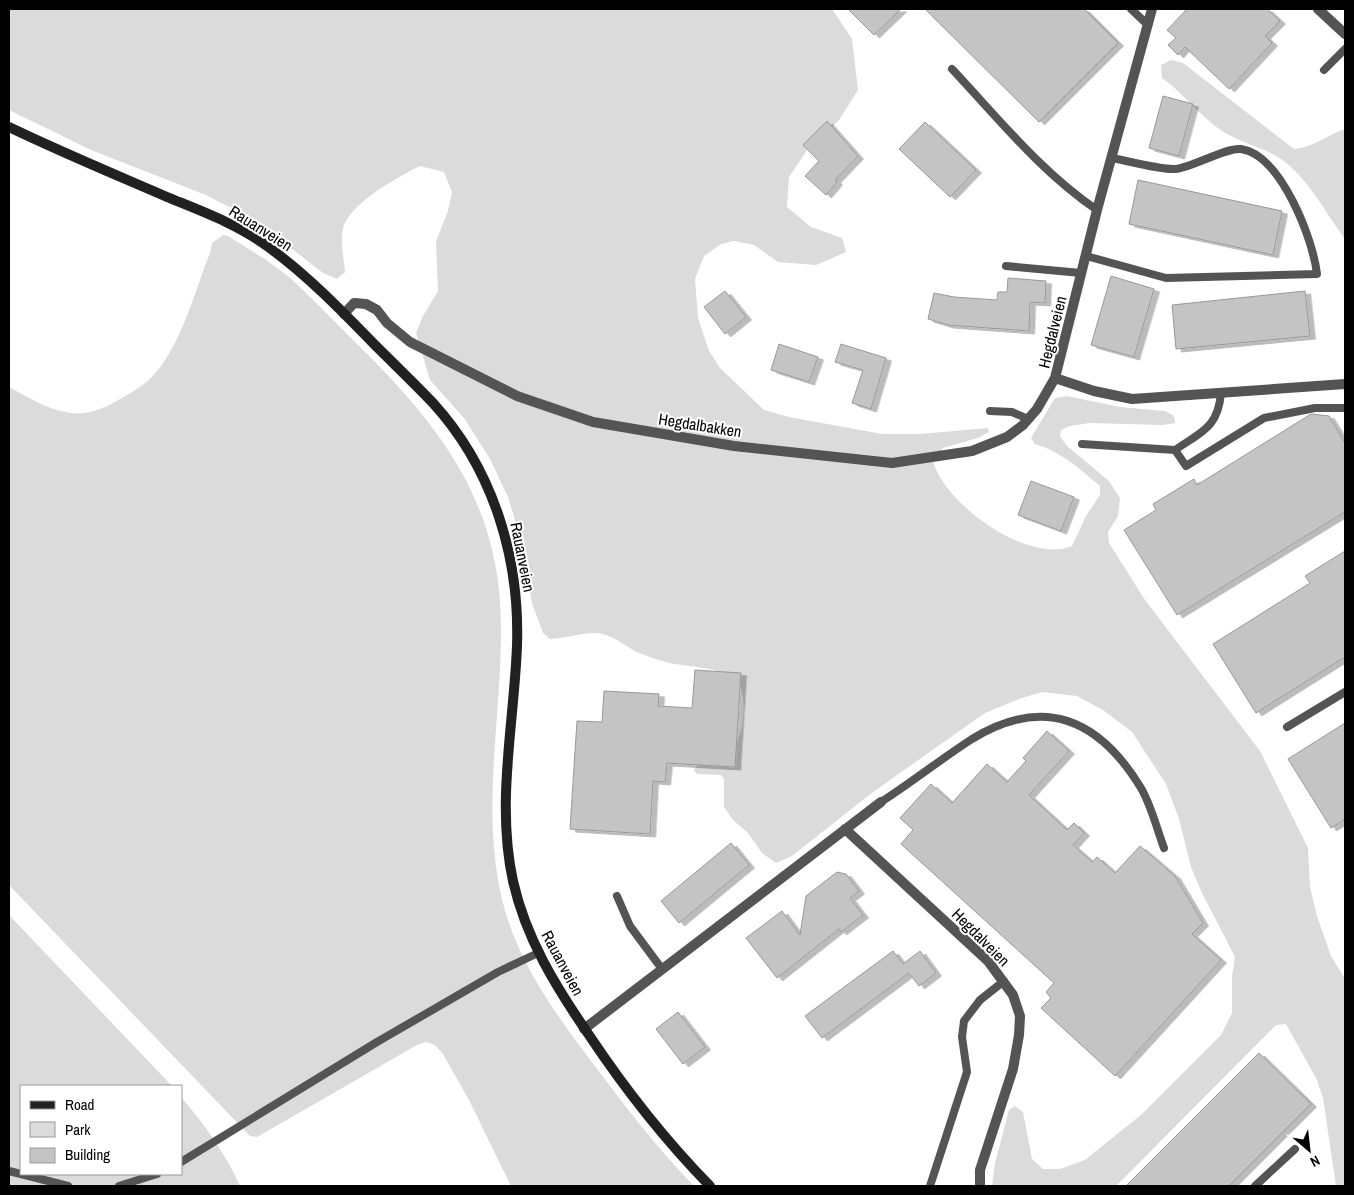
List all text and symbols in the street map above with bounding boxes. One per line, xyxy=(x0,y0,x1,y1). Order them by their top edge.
street label: Rauanveien xyxy=(225,200,297,256)
street label: Hegdalveien xyxy=(1032,294,1072,370)
street label: Hegdalbakken xyxy=(657,408,743,442)
street label: Rauanveien xyxy=(505,520,541,594)
street label: Hegdalveien xyxy=(947,903,1015,971)
street label: Rauanveien xyxy=(537,927,589,999)
legend xyxy=(20,1085,182,1175)
text: Road xyxy=(65,1094,94,1115)
text: Park xyxy=(65,1119,91,1140)
north arrow xyxy=(1284,1125,1334,1175)
text: Building xyxy=(65,1144,110,1165)
text: N xyxy=(1307,1152,1323,1171)

